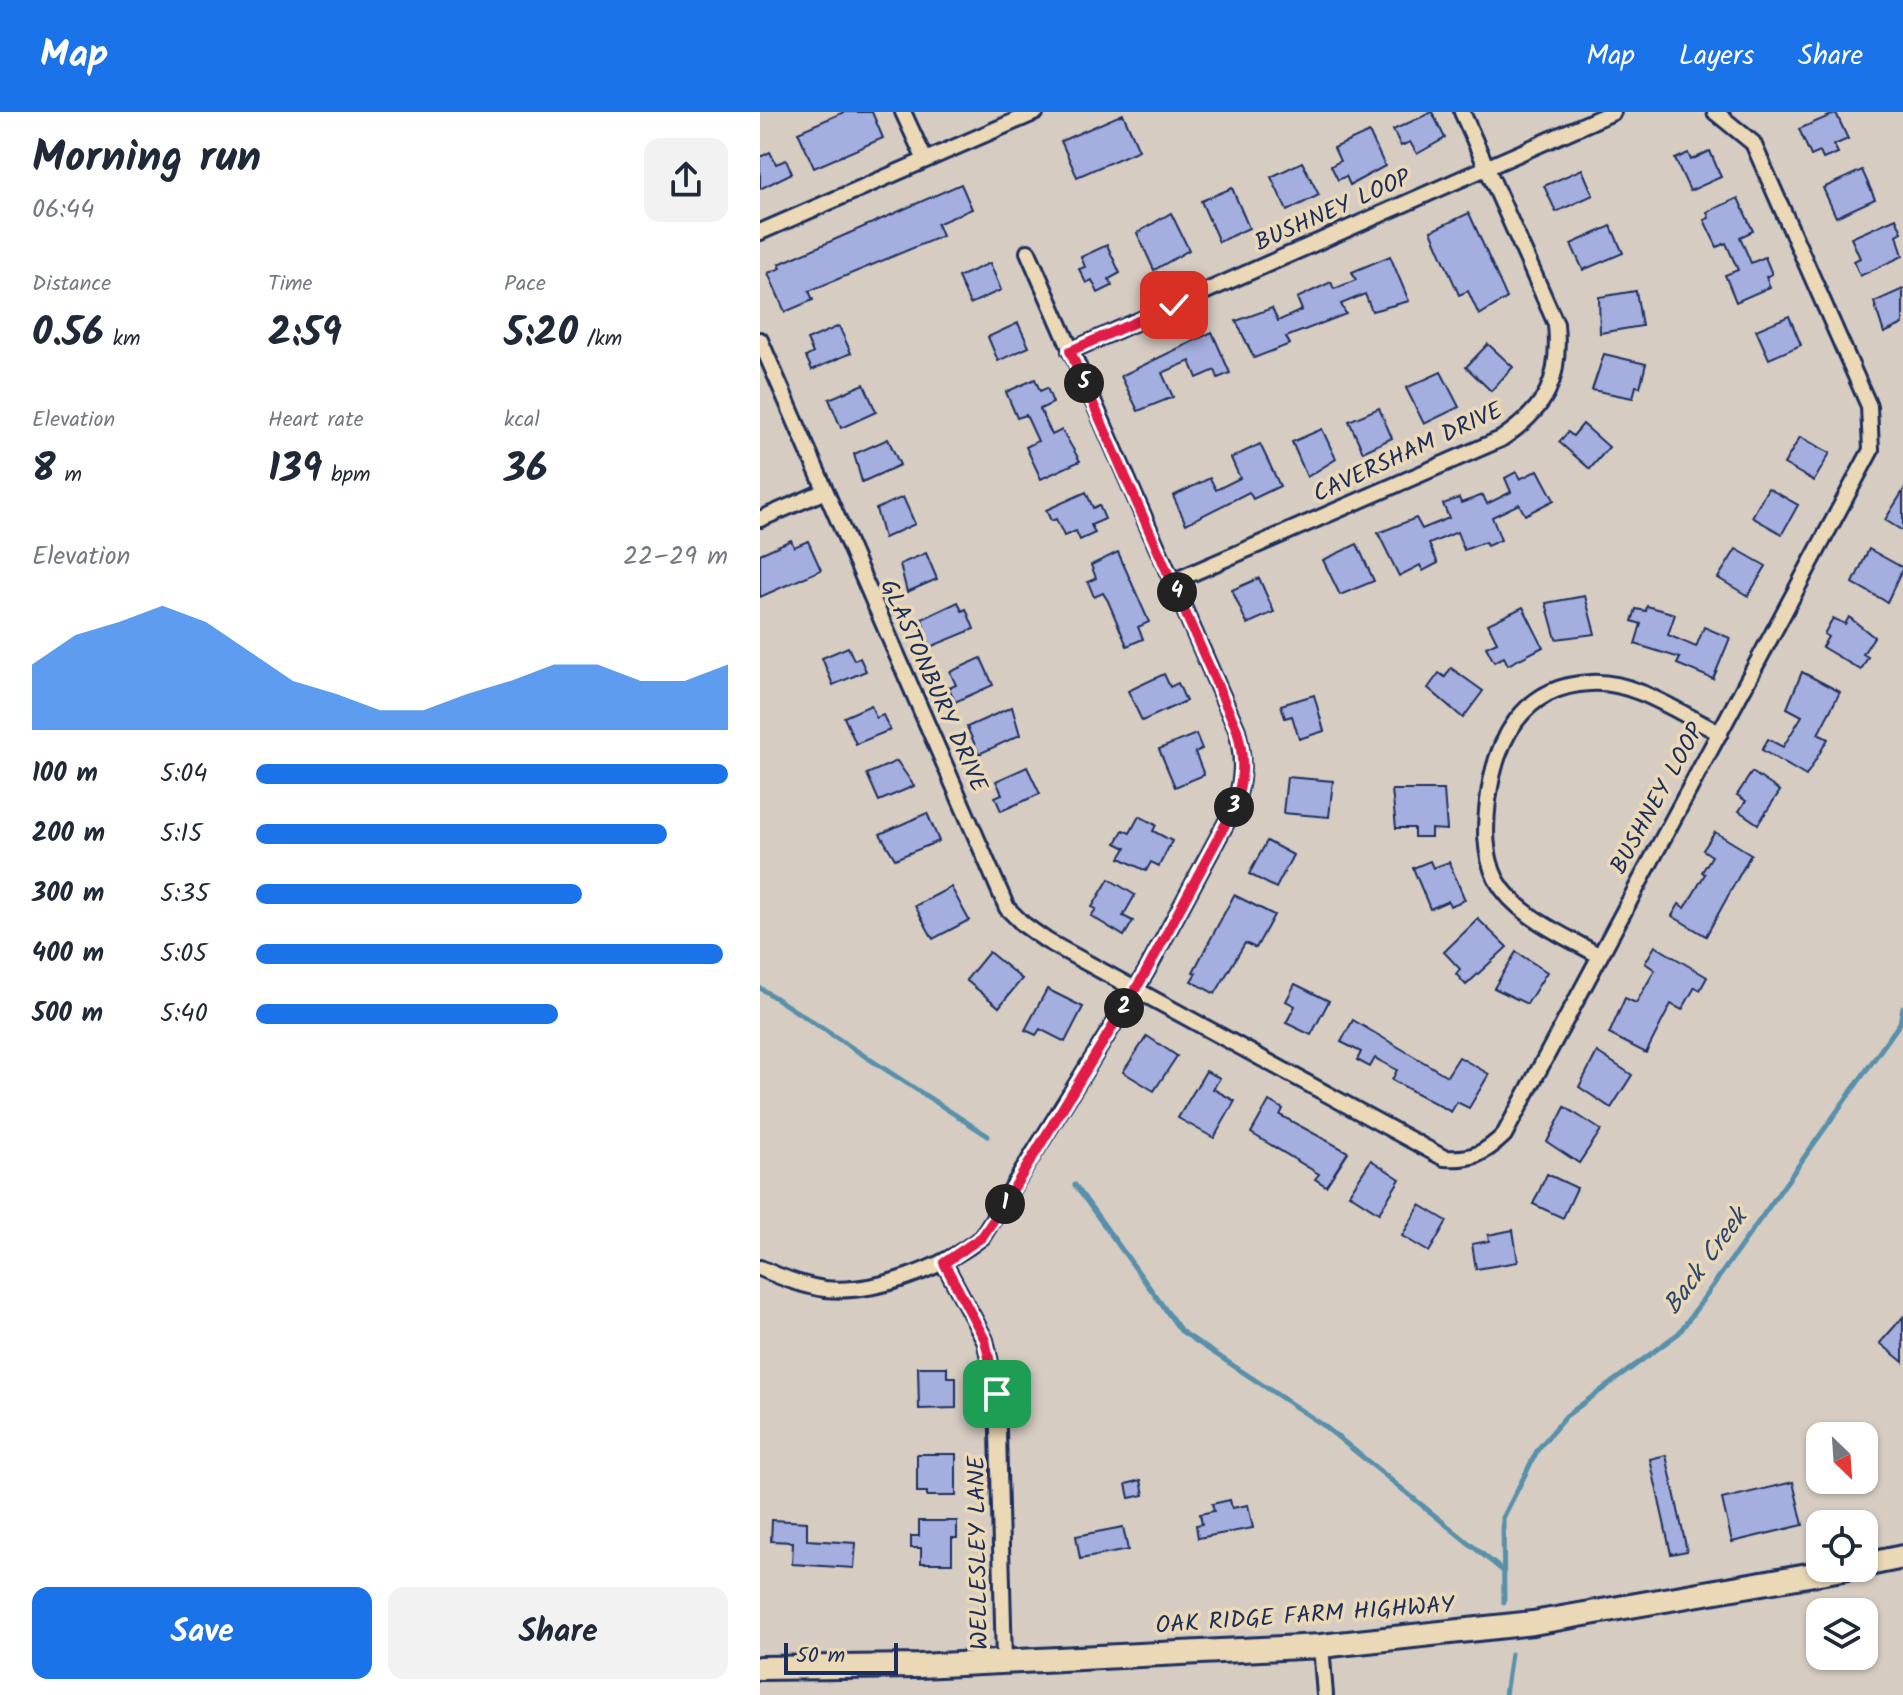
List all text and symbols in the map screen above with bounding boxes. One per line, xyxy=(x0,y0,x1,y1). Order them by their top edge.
text: Map xyxy=(40,26,109,86)
text: Map xyxy=(1586,34,1635,79)
text: Layers xyxy=(1679,34,1754,79)
text: Share xyxy=(1798,34,1863,79)
text: Morning run xyxy=(32,124,261,194)
button: share xyxy=(644,138,728,222)
street label: BUSHNEY LOOP xyxy=(1248,159,1418,263)
text: 06:44 xyxy=(32,189,95,231)
text: Distance xyxy=(32,267,111,302)
text: Time xyxy=(268,267,312,302)
text: Pace xyxy=(504,267,546,302)
pin xyxy=(1140,271,1208,339)
icon: check xyxy=(1152,283,1196,327)
text: 0.56 xyxy=(32,302,104,366)
text: 2:59 xyxy=(268,302,342,366)
text: 5:20 xyxy=(504,302,578,366)
text: km xyxy=(104,322,141,357)
text: /km xyxy=(578,322,622,357)
pin: 5 xyxy=(1064,363,1104,403)
text: 5 xyxy=(1078,365,1090,400)
street label: CAVERSHAM DRIVE xyxy=(1307,391,1510,514)
text: Elevation xyxy=(32,403,115,438)
text: Heart rate xyxy=(268,403,364,438)
text: kcal xyxy=(504,403,540,438)
text: 8 xyxy=(32,438,56,502)
text: 139 xyxy=(268,438,322,502)
text: 36 xyxy=(504,438,548,502)
text: m xyxy=(56,458,82,493)
text: bpm xyxy=(322,458,371,493)
text: Elevation xyxy=(32,536,130,578)
text: 22–29 m xyxy=(623,536,728,578)
pin: 4 xyxy=(1157,572,1197,612)
street label: GLASTONBURY DRIVE xyxy=(868,573,998,800)
text: 4 xyxy=(1171,574,1183,609)
street label: BUSHNEY LOOP xyxy=(1600,715,1716,882)
text: 100 m xyxy=(32,753,98,795)
text: 5:04 xyxy=(160,753,208,795)
pin: 3 xyxy=(1214,787,1254,827)
text: 3 xyxy=(1228,789,1240,824)
text: 200 m xyxy=(32,813,105,855)
text: 5:15 xyxy=(160,813,202,855)
text: 300 m xyxy=(32,873,104,915)
text: 5:35 xyxy=(160,873,209,915)
text: 400 m xyxy=(32,933,104,975)
text: 5:05 xyxy=(160,933,207,975)
pin: 2 xyxy=(1104,988,1144,1028)
text: 2 xyxy=(1118,990,1130,1025)
text: 500 m xyxy=(32,993,103,1035)
text: 5:40 xyxy=(160,993,208,1035)
pin: 1 xyxy=(985,1184,1025,1224)
text: 1 xyxy=(1002,1186,1008,1221)
water label: Back Creek xyxy=(1653,1197,1761,1324)
pin xyxy=(963,1360,1031,1428)
icon: arrive xyxy=(975,1372,1019,1416)
north arrow xyxy=(1806,1422,1878,1494)
map controls xyxy=(1806,1422,1878,1670)
street label: WELLESLEY LANE xyxy=(958,1455,1000,1651)
button: locate xyxy=(1806,1510,1878,1582)
street label: OAK RIDGE FARM HIGHWAY xyxy=(1154,1586,1457,1646)
button: Save xyxy=(32,1587,372,1679)
button: Share xyxy=(388,1587,728,1679)
button: layers xyxy=(1806,1598,1878,1670)
scale bar xyxy=(784,1639,898,1675)
text: 50 m xyxy=(796,1639,845,1674)

